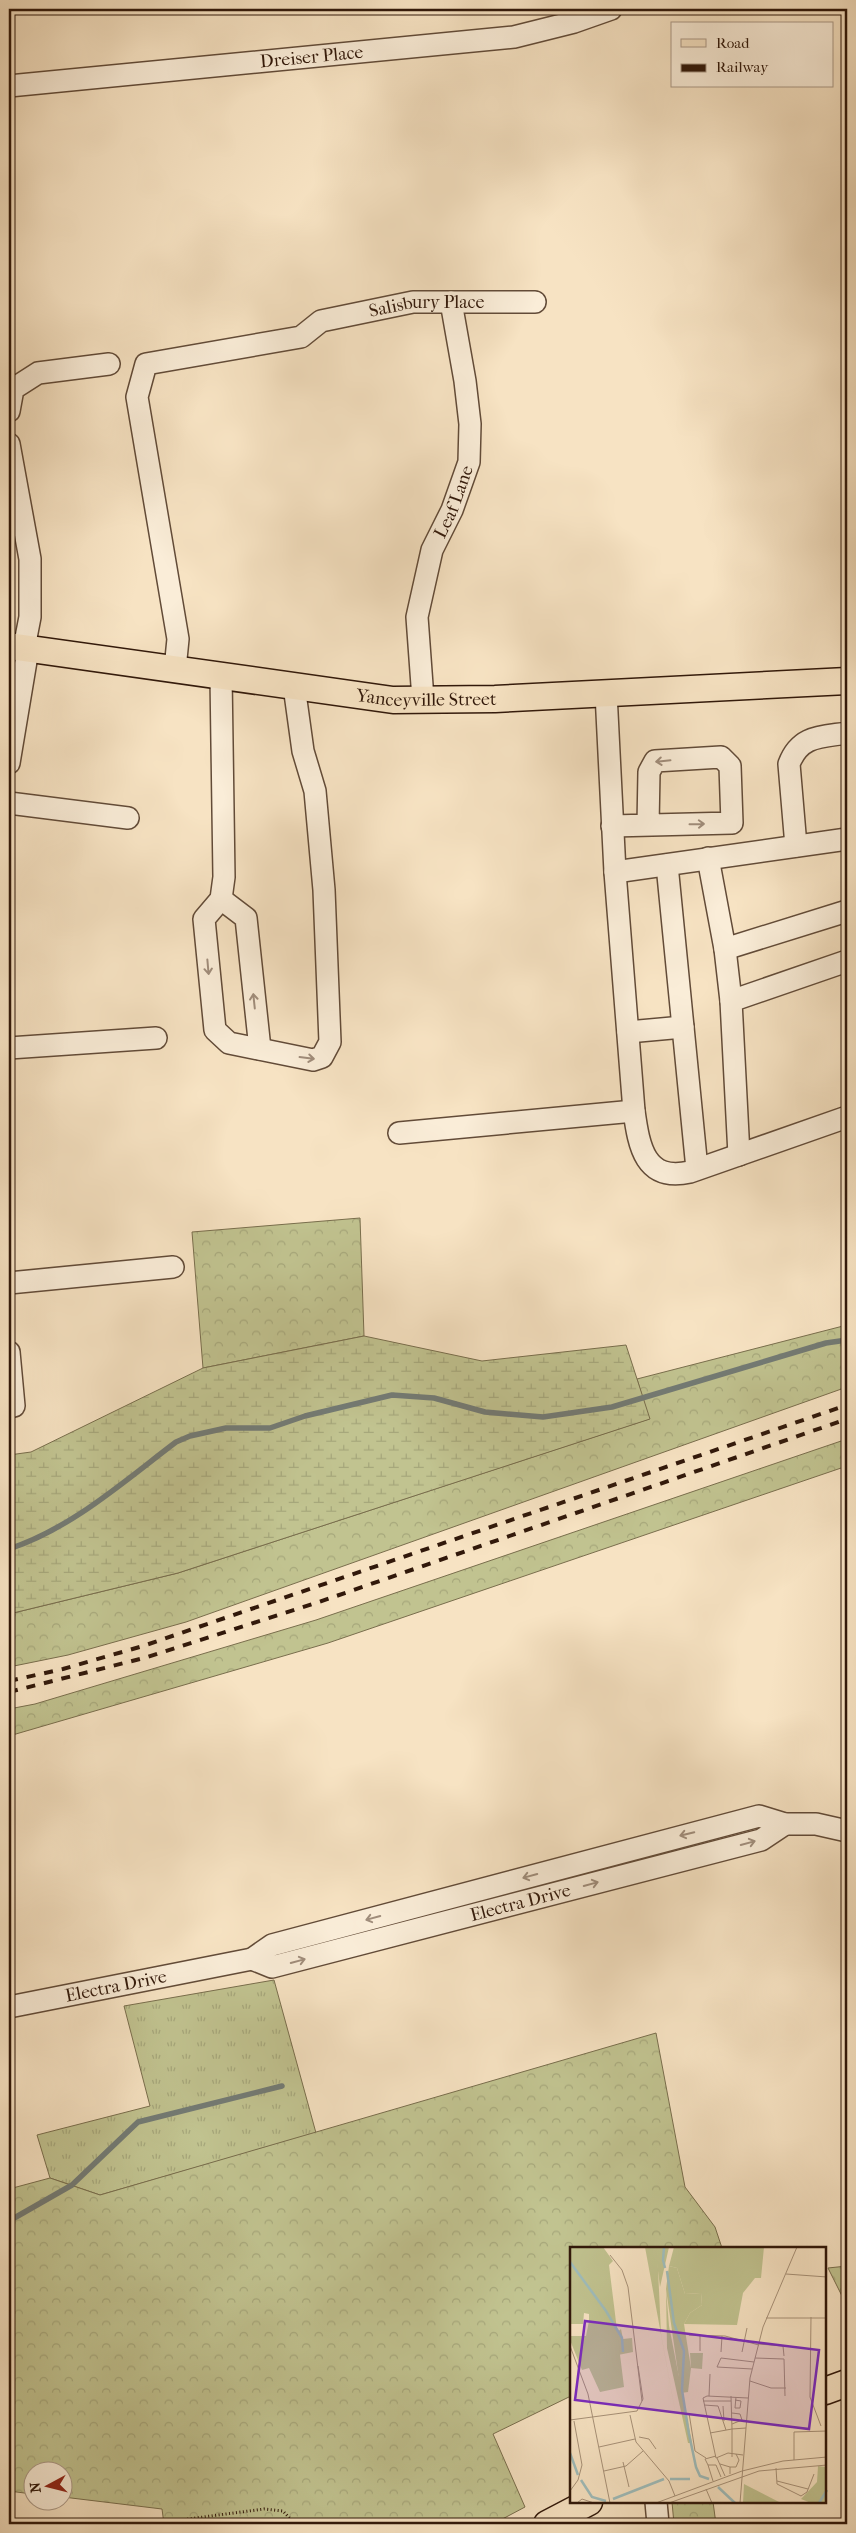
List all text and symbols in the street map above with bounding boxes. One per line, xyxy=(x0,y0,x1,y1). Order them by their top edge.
legend xyxy=(671,22,834,88)
text: Road xyxy=(716,34,750,52)
street label: Dreiser Place xyxy=(259,42,364,73)
text: Railway xyxy=(716,58,769,76)
street label: Salisbury Place xyxy=(367,292,485,322)
street label: Leaf Lane xyxy=(430,463,478,542)
street label: Yanceyville Street xyxy=(354,685,497,711)
one-way arrow xyxy=(656,756,672,766)
one-way arrow xyxy=(688,819,704,828)
one-way arrow xyxy=(203,959,213,975)
one-way arrow xyxy=(249,993,259,1009)
one-way arrow xyxy=(299,1053,315,1063)
one-way arrow xyxy=(679,1830,695,1839)
one-way arrow xyxy=(740,1838,756,1848)
one-way arrow xyxy=(522,1871,538,1881)
one-way arrow xyxy=(583,1879,599,1889)
street label: Electra Drive xyxy=(468,1880,573,1926)
one-way arrow xyxy=(365,1913,381,1923)
one-way arrow xyxy=(290,1955,306,1965)
street label: Electra Drive xyxy=(63,1966,169,2007)
inset map xyxy=(570,2247,826,2503)
north arrow xyxy=(22,2460,72,2510)
text: N xyxy=(26,2481,45,2494)

